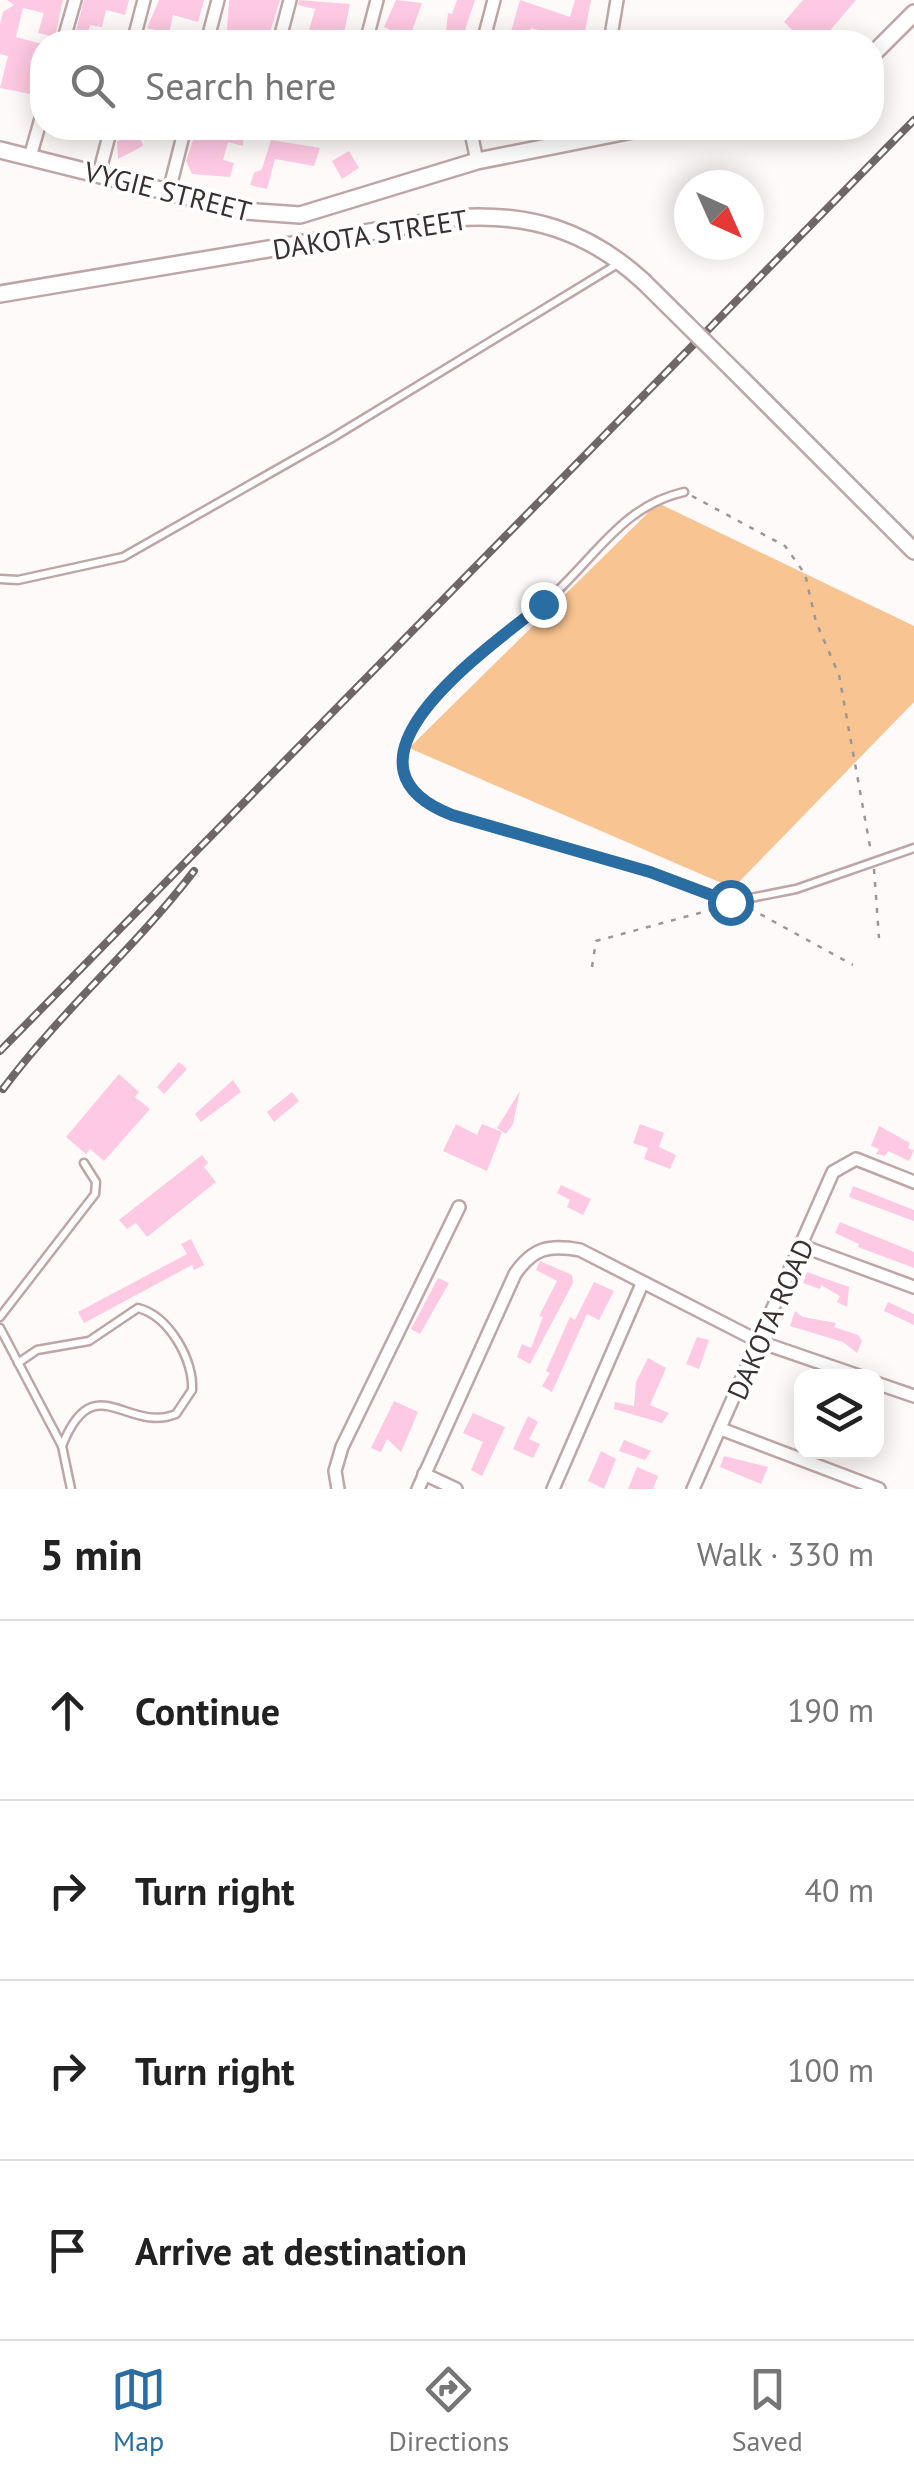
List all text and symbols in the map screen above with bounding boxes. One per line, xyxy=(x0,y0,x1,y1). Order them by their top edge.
search box xyxy=(30,30,884,140)
icon: search xyxy=(65,58,120,113)
text: Search here xyxy=(145,61,337,110)
street label: VYGIE STREET xyxy=(80,152,256,230)
north arrow xyxy=(674,170,764,260)
street label: DAKOTA STREET xyxy=(270,200,470,268)
route end xyxy=(521,582,567,628)
route start xyxy=(708,880,754,926)
street label: DAKOTA ROAD xyxy=(718,1233,822,1405)
map controls xyxy=(794,1369,884,1459)
button: layers xyxy=(794,1369,884,1459)
text: 5 min xyxy=(40,1527,142,1582)
text: Walk · 330 m xyxy=(697,1533,874,1575)
icon: ahead xyxy=(40,1683,95,1738)
text: Continue xyxy=(135,1686,280,1735)
text: 190 m xyxy=(787,1689,874,1731)
icon: right xyxy=(40,1863,95,1918)
text: Turn right xyxy=(135,1866,295,1915)
text: 40 m xyxy=(805,1869,874,1911)
icon: right xyxy=(40,2043,95,2098)
text: Turn right xyxy=(135,2046,295,2095)
text: 100 m xyxy=(787,2049,874,2091)
icon: arrive xyxy=(40,2223,95,2278)
text: Arrive at destination xyxy=(135,2226,467,2275)
tab: Map xyxy=(111,2362,166,2459)
tab: Directions xyxy=(388,2362,509,2459)
tab: Saved xyxy=(732,2362,803,2459)

